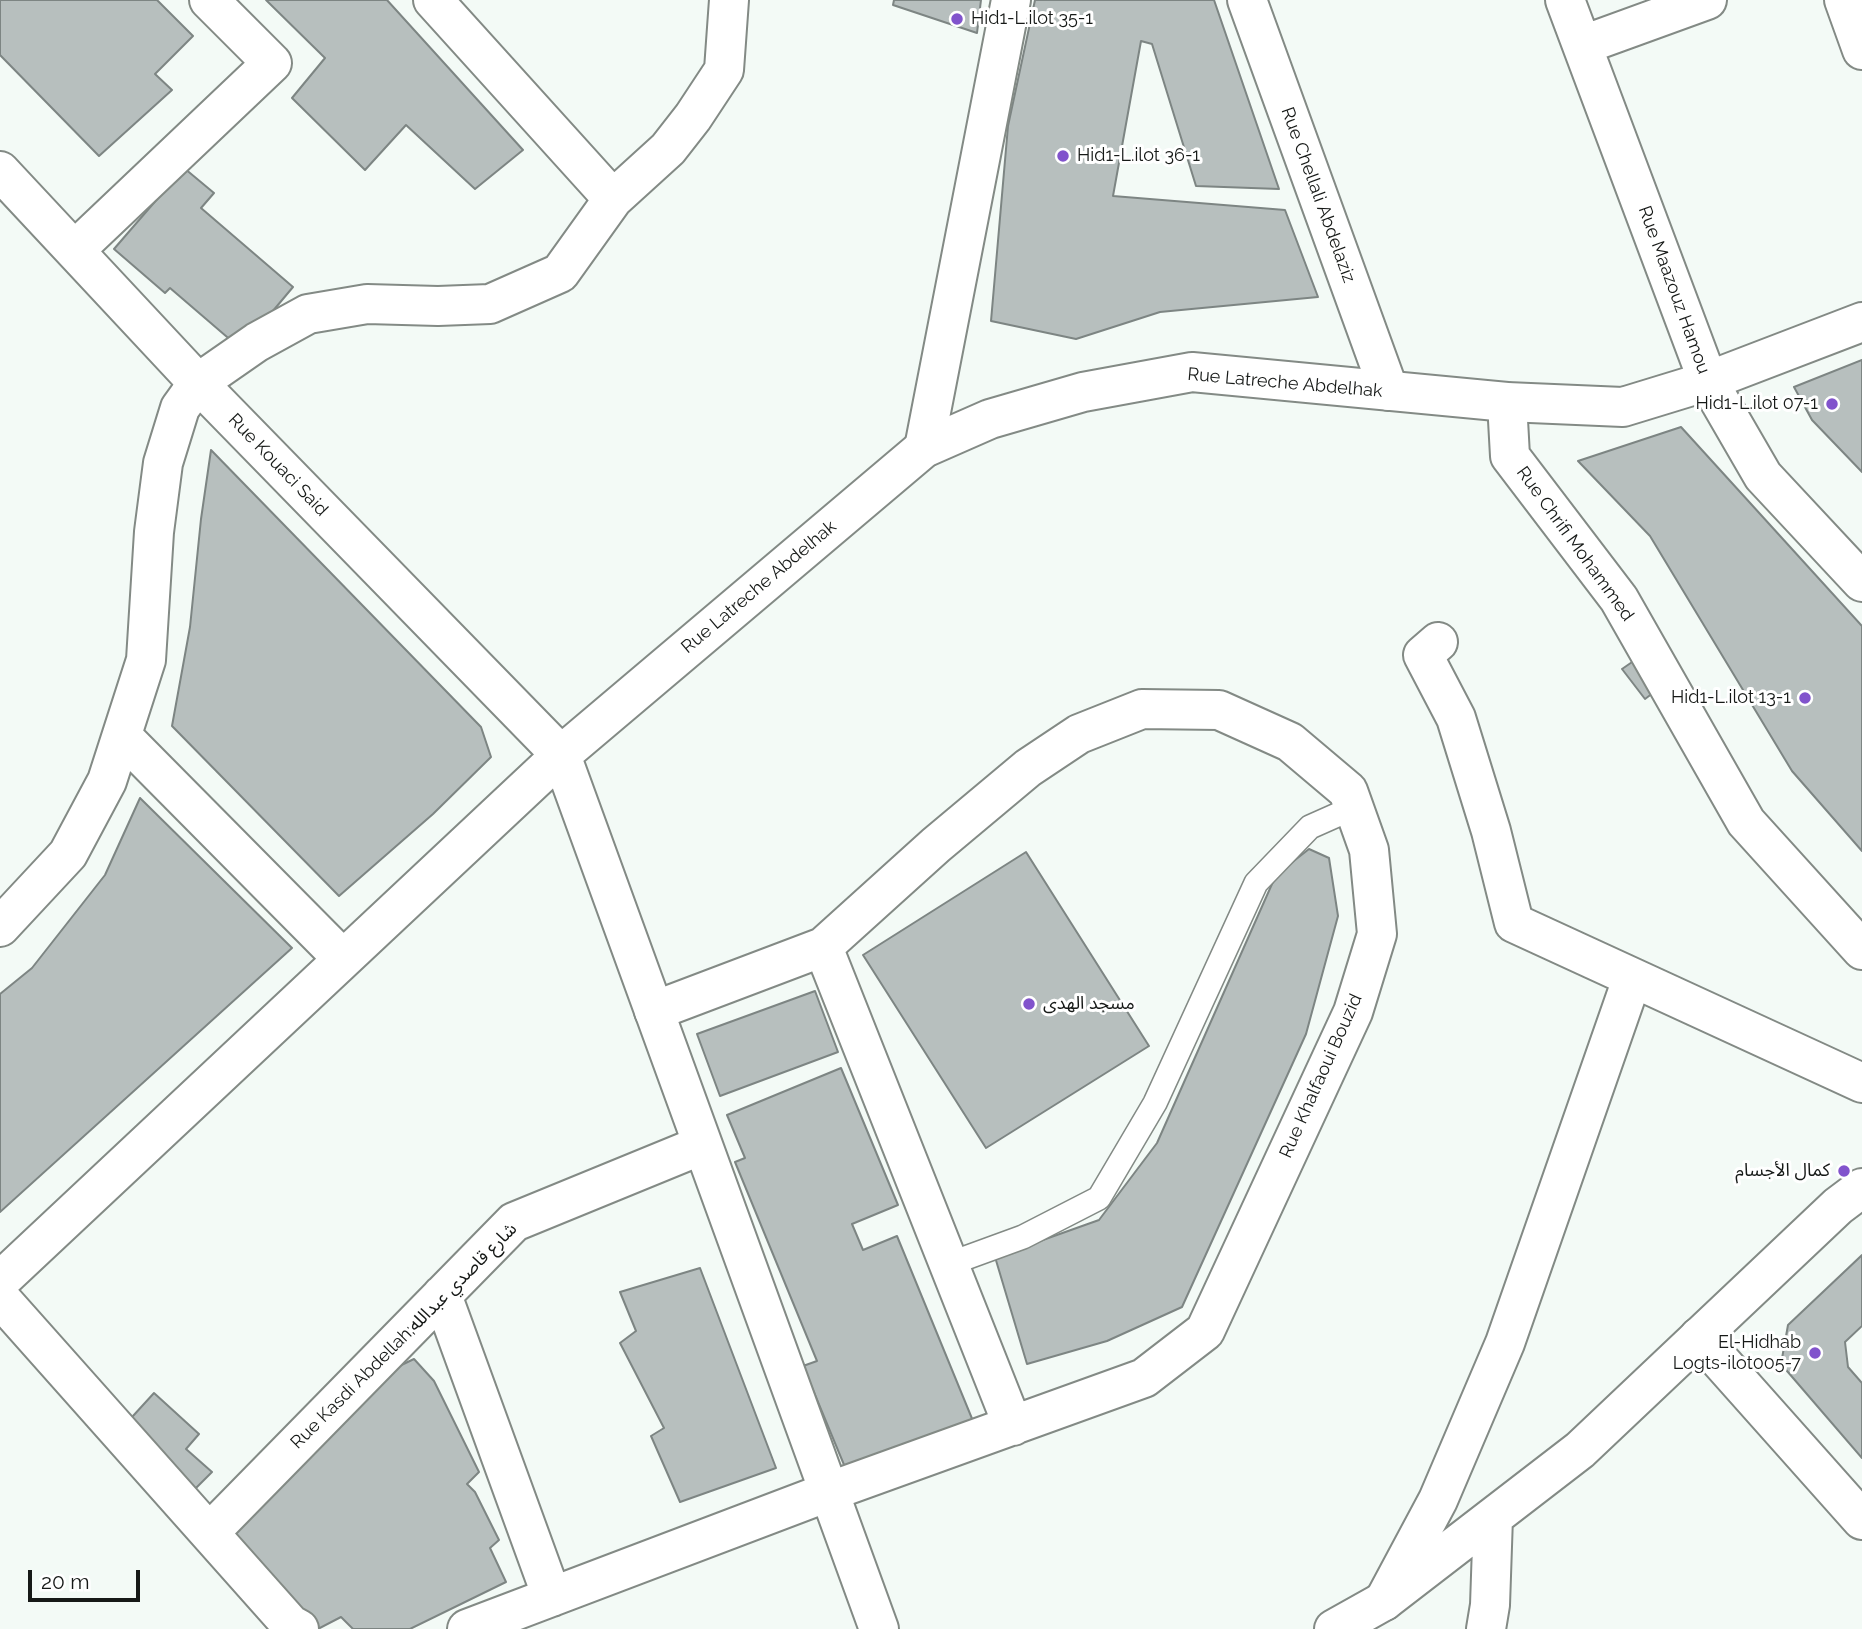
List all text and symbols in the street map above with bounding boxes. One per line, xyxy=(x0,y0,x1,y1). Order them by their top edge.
place label: Hid1-L.ilot 35-1 xyxy=(971,8,1093,30)
marker: Hid1-L.ilot 35-1 xyxy=(949,11,965,27)
street label: Rue Chellali Abdelaziz xyxy=(1276,104,1360,286)
place label: Hid1-L.ilot 36-1 xyxy=(1077,145,1200,167)
marker: Hid1-L.ilot 36-1 xyxy=(1055,148,1071,164)
street label: Rue Maazouz Hamou xyxy=(1634,203,1714,377)
street label: Rue Latreche Abdelhak xyxy=(1187,364,1383,402)
place label: Hid1-L.ilot 07-1 xyxy=(1695,393,1818,415)
marker: Hid1-L.ilot 07-1 xyxy=(1824,396,1840,412)
street label: Rue Kouaci Said xyxy=(224,409,332,521)
street label: Rue Chrifi Mohammed xyxy=(1512,463,1638,625)
street label: Rue Latreche Abdelhak xyxy=(677,516,841,658)
place label: Hid1-L.ilot 13-1 xyxy=(1671,687,1791,709)
marker: Hid1-L.ilot 13-1 xyxy=(1797,690,1813,706)
street label: Rue Khalfaoui Bouzid xyxy=(1275,991,1367,1161)
place label: مسجد الهدى xyxy=(1043,993,1135,1015)
marker: مسجد الهدى xyxy=(1021,996,1037,1012)
place label: كمال الأجسام xyxy=(1735,1160,1830,1182)
marker: كمال الأجسام xyxy=(1836,1163,1852,1179)
street label: Rue Kasdi Abdellah;شارع قاصدي عبدالله xyxy=(286,1218,522,1454)
place label: El-Hidhab Logts-ilot005-7 xyxy=(1673,1332,1801,1374)
marker: El-Hidhab Logts-ilot005-7 xyxy=(1807,1345,1823,1361)
scale bar xyxy=(32,1556,144,1600)
text: 20 m xyxy=(41,1569,89,1594)

